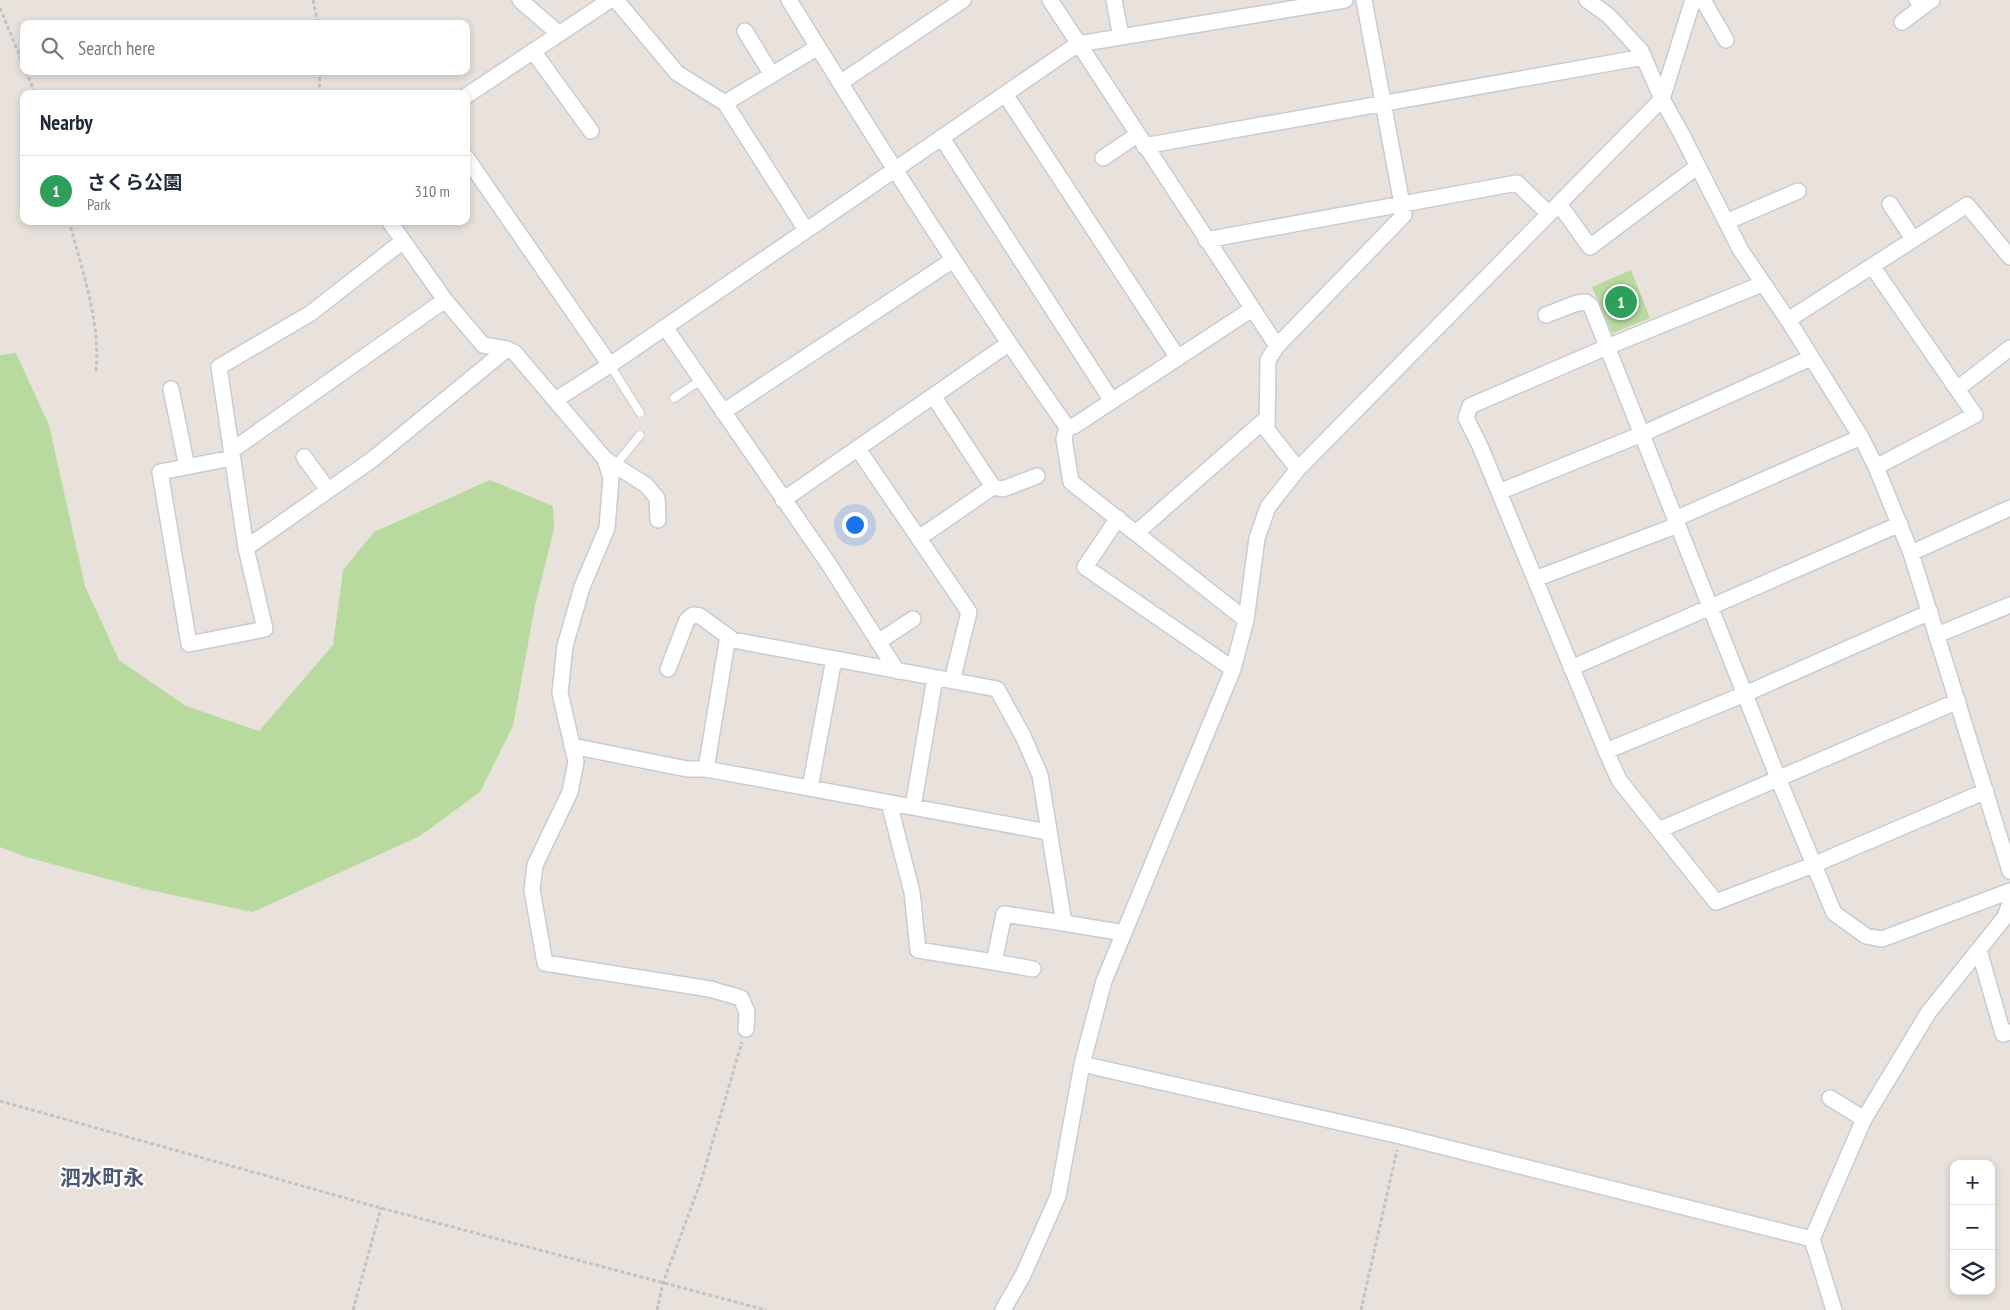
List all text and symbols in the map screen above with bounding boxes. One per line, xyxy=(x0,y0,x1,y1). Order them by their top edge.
search box xyxy=(20,20,470,75)
icon: search xyxy=(38,34,66,62)
text: Search here xyxy=(78,36,155,60)
text: Nearby xyxy=(40,109,93,136)
text: さくら公園 xyxy=(87,170,182,194)
text: 1 xyxy=(52,181,60,201)
text: 310 m xyxy=(415,181,450,201)
text: Park xyxy=(87,194,111,214)
pin: 1 xyxy=(1605,283,1637,321)
your location xyxy=(842,512,868,538)
map controls xyxy=(1950,1160,1995,1295)
button: + xyxy=(1950,1160,1995,1205)
district label: 泗水町永 xyxy=(60,1164,144,1191)
button: − xyxy=(1950,1205,1995,1250)
button: layers xyxy=(1950,1250,1995,1295)

